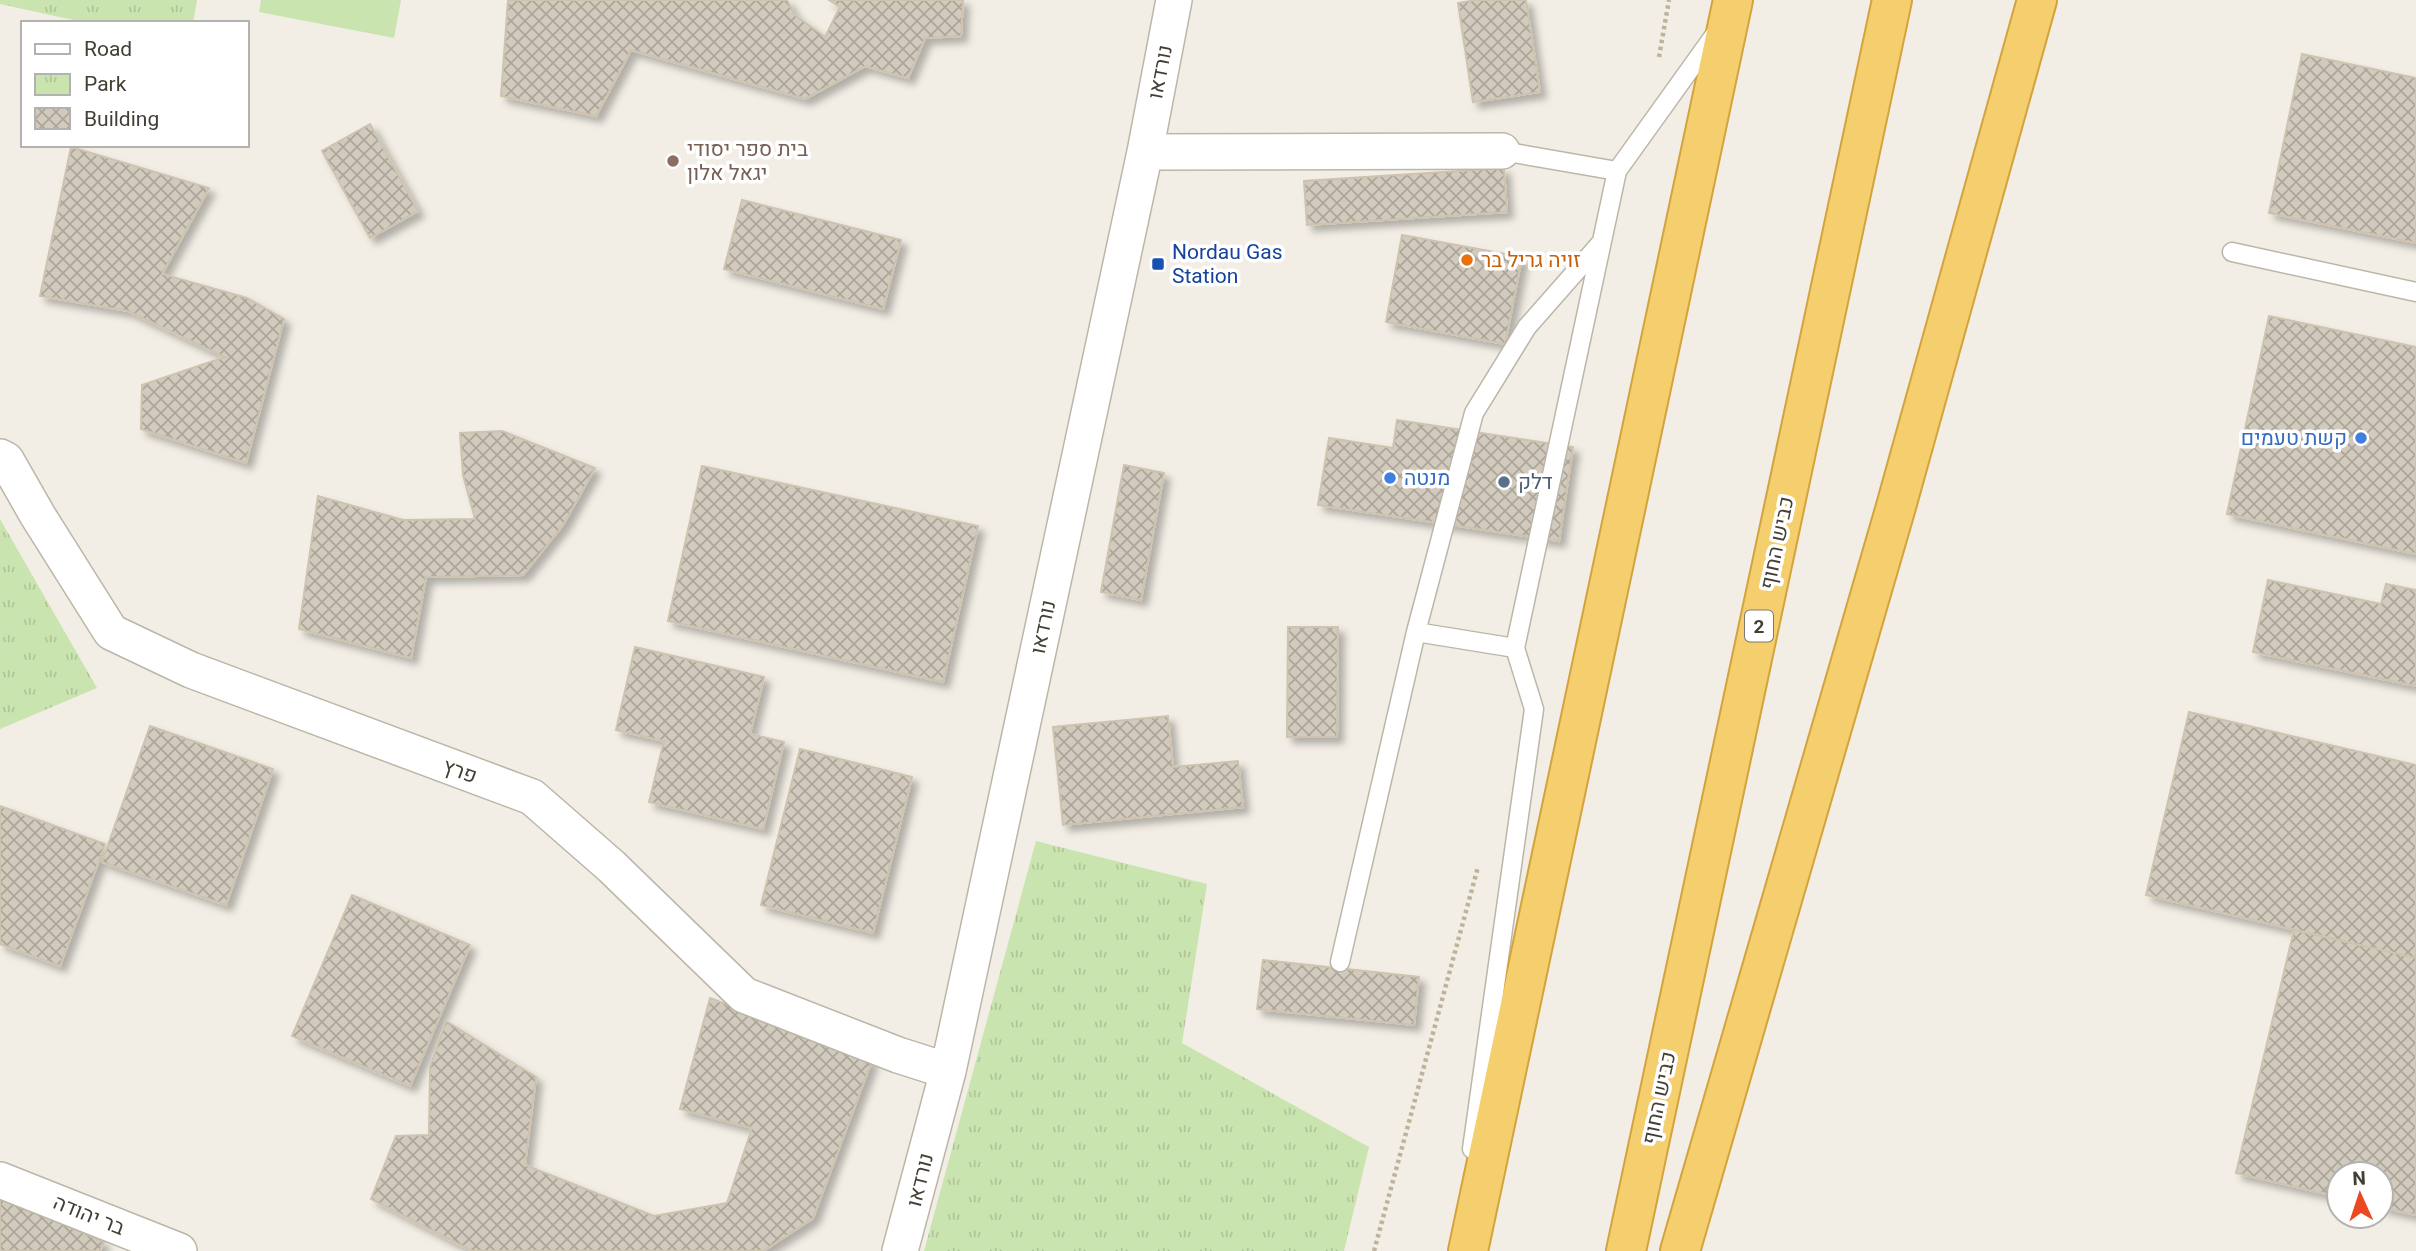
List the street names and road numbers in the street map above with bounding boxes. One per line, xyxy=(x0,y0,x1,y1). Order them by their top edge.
street label: נורדאו xyxy=(1143,43,1177,101)
street label: כביש החוף xyxy=(1755,494,1799,592)
street label: נורדאו xyxy=(1026,598,1060,656)
road number: 2 xyxy=(1745,610,1773,642)
street label: פרץ xyxy=(440,754,480,788)
street label: כביש החוף xyxy=(1637,1049,1681,1147)
street label: נורדאו xyxy=(902,1151,938,1209)
street label: בר יהודה xyxy=(50,1190,128,1240)

